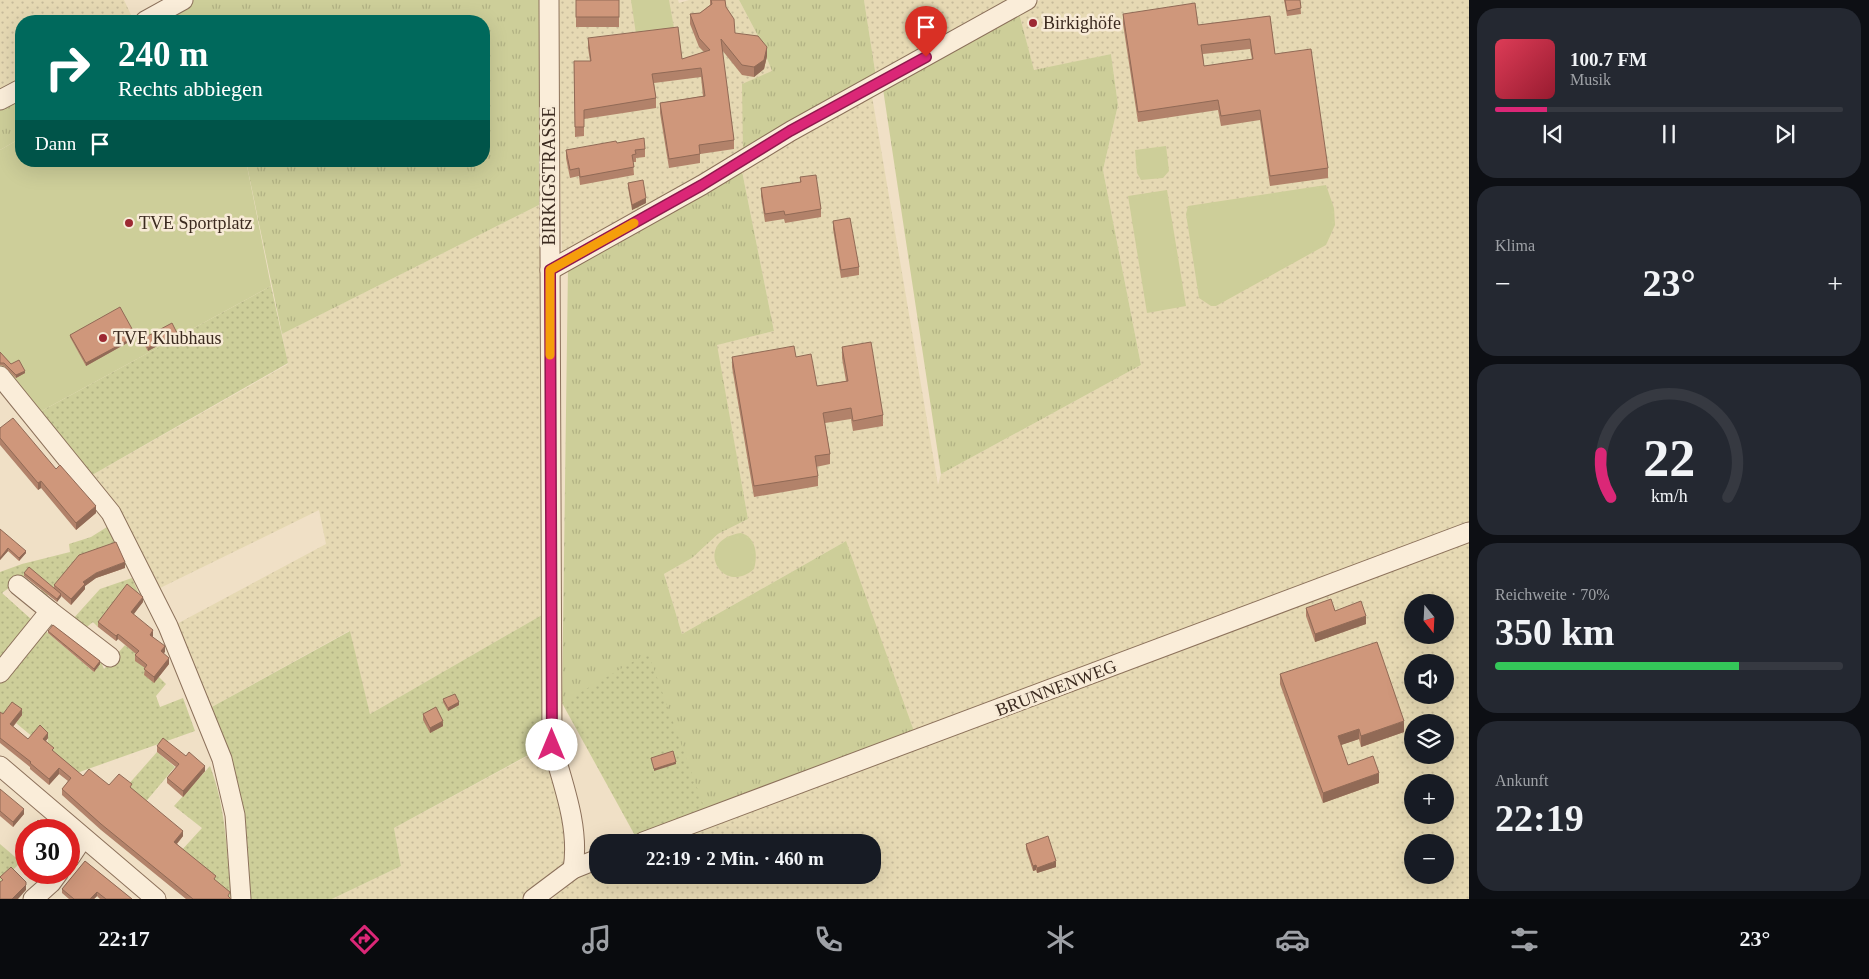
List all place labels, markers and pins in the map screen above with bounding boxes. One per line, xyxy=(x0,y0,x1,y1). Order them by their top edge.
pin xyxy=(905,6,947,57)
place label: Birkighöfe xyxy=(1043,13,1121,33)
marker: Birkighöfe xyxy=(1027,17,1039,29)
place label: TVE Sportplatz xyxy=(139,213,252,233)
marker: TVE Sportplatz xyxy=(123,217,135,229)
place label: TVE Klubhaus xyxy=(113,328,221,348)
marker: TVE Klubhaus xyxy=(97,332,109,344)

